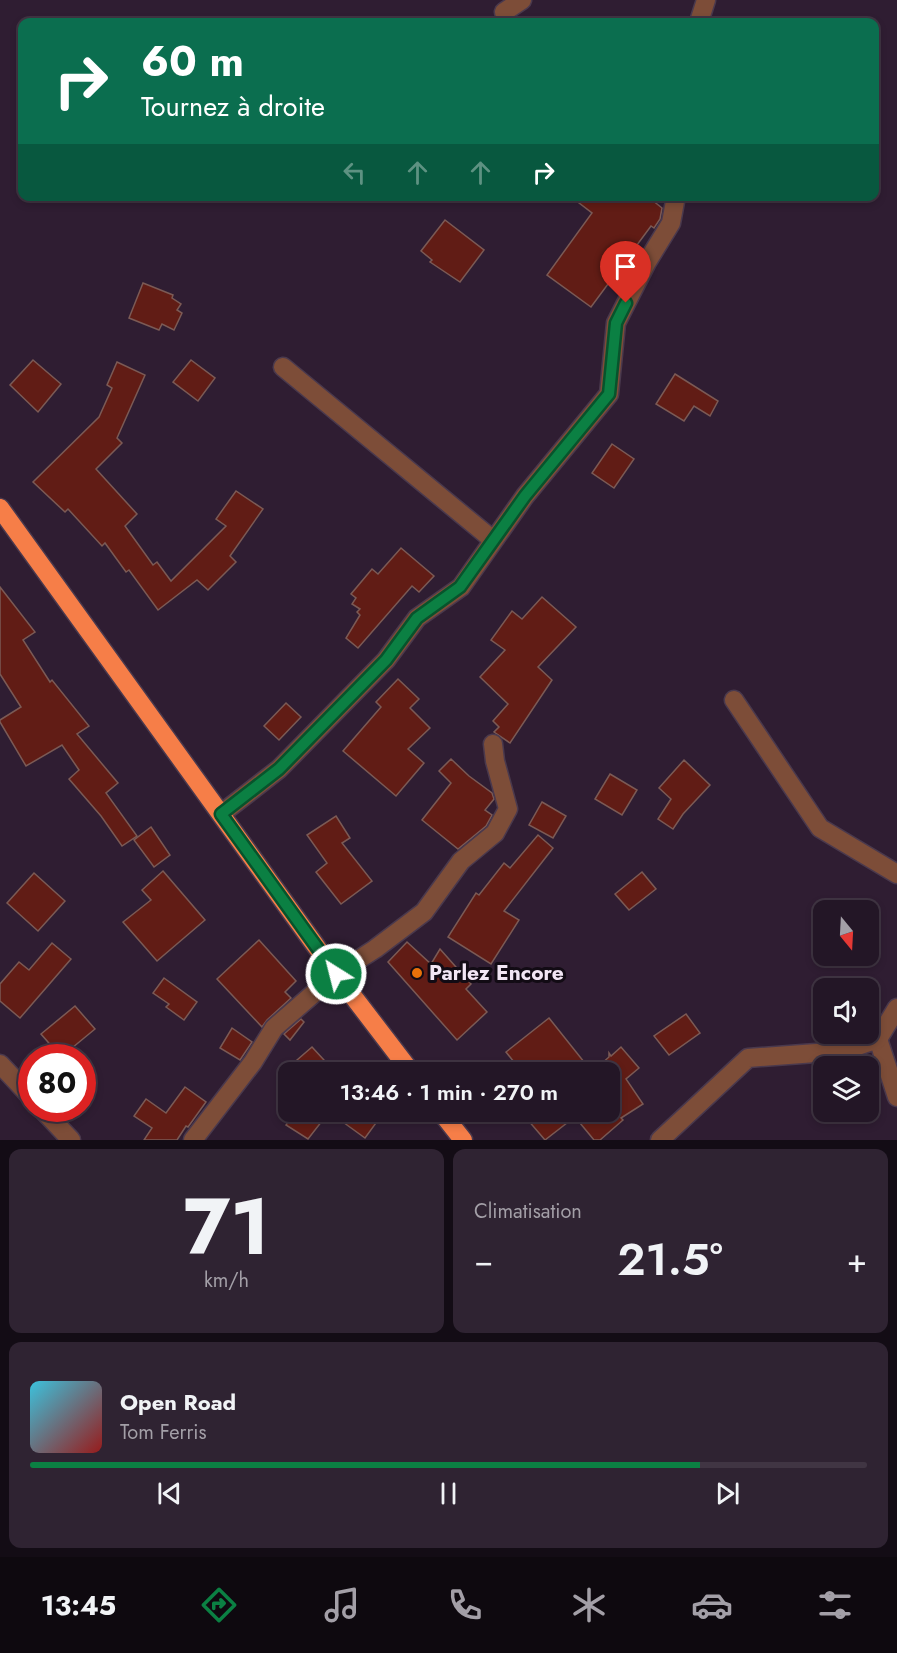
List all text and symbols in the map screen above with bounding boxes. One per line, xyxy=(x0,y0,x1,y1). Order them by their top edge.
text: 60 m xyxy=(141,31,244,92)
icon: right xyxy=(42,42,120,120)
text: Tournez à droite xyxy=(141,87,325,126)
icon: left xyxy=(338,156,371,189)
icon: ahead xyxy=(401,156,434,189)
icon: ahead xyxy=(464,156,497,189)
icon: right xyxy=(527,156,560,189)
pin xyxy=(600,241,651,303)
icon: arrive xyxy=(609,250,642,283)
north arrow xyxy=(813,900,879,966)
map controls xyxy=(813,900,879,1122)
position arrow xyxy=(304,942,368,1006)
place label: Parlez Encore xyxy=(429,958,564,988)
marker: Parlez Encore xyxy=(410,966,424,980)
button: sound xyxy=(813,978,879,1044)
speed limit sign: 80 xyxy=(18,1044,96,1122)
button: layers xyxy=(813,1056,879,1122)
text: 13:46 · 1 min · 270 m xyxy=(340,1076,558,1108)
text: 71 xyxy=(183,1171,270,1283)
text: Climatisation xyxy=(474,1197,582,1226)
text: 21.5° xyxy=(617,1227,723,1292)
text: − xyxy=(474,1237,493,1284)
text: + xyxy=(847,1237,867,1284)
text: km/h xyxy=(204,1266,249,1295)
text: Open Road xyxy=(120,1386,236,1418)
text: Tom Ferris xyxy=(120,1418,207,1447)
icon: previous xyxy=(153,1477,186,1510)
icon: pause xyxy=(432,1477,465,1510)
icon: next xyxy=(711,1477,744,1510)
icon: directions xyxy=(198,1584,240,1626)
icon: music xyxy=(321,1584,363,1626)
icon: phone xyxy=(444,1584,486,1626)
icon: climate xyxy=(568,1584,610,1626)
icon: car xyxy=(691,1584,733,1626)
icon: filters xyxy=(814,1584,856,1626)
text: 13:45 xyxy=(41,1586,116,1625)

